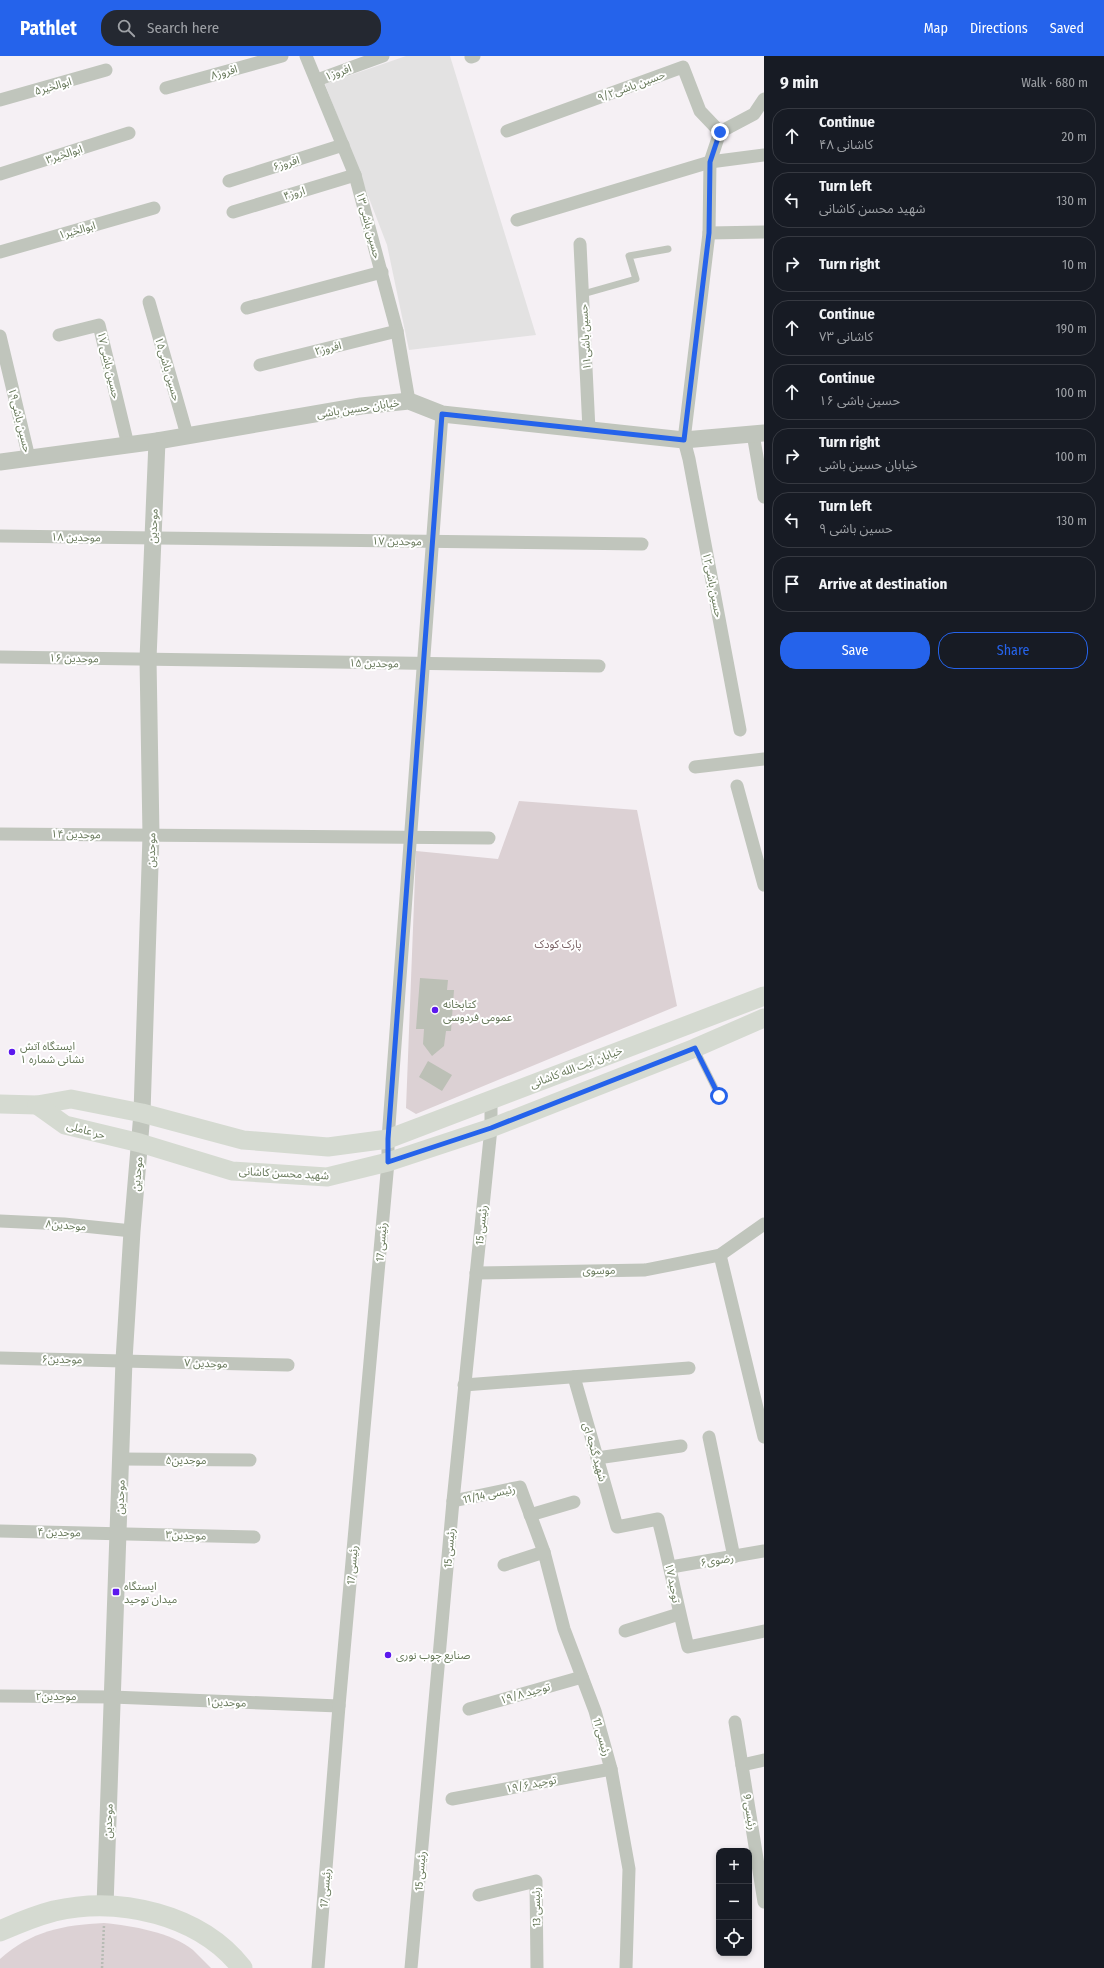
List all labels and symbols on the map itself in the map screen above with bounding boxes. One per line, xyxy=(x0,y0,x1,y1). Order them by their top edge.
street label: افروز۸ xyxy=(209,62,239,82)
street label: افروز۱ xyxy=(323,62,353,83)
street label: حسین باشی۹/۲ xyxy=(596,68,667,105)
street label: ابوالخیر۵ xyxy=(33,75,73,98)
route end xyxy=(711,123,729,141)
street label: ابوالخیر۳ xyxy=(44,142,84,167)
street label: افروز۶ xyxy=(271,153,301,174)
street label: اروز۴ xyxy=(282,184,307,203)
street label: حسین باشی ۱۳ xyxy=(353,190,384,260)
street label: ابوالخیر۱ xyxy=(57,219,97,242)
street label: حسین باشی۱۱ xyxy=(577,303,594,370)
street label: حسین باشی ۱۷ xyxy=(94,330,123,401)
street label: حسین باشی۱۵ xyxy=(152,336,183,403)
street label: افروز۲ xyxy=(313,339,343,358)
street label: حسین باشی۱۹ xyxy=(5,387,34,454)
street label: خیابان حسین باشی xyxy=(316,396,401,421)
street label: موحدین xyxy=(146,508,161,544)
street label: موحدین ۱۸ xyxy=(51,531,101,544)
street label: موحدین ۱۷ xyxy=(372,535,422,548)
street label: حسین باشی۱۲ xyxy=(700,551,725,619)
street label: موحدین ۱۶ xyxy=(49,652,99,665)
street label: موحدین ۱۵ xyxy=(349,657,399,670)
street label: موحدین ۱۴ xyxy=(51,828,101,841)
street label: موحدین xyxy=(145,832,158,867)
park label: پارک کودک xyxy=(535,938,581,952)
place label: کتابخانه عمومی فردوسی xyxy=(443,998,513,1024)
marker: کتابخانه عمومی فردوسی xyxy=(430,1005,440,1015)
place label: ایستگاه آتش نشانی شماره ۱ xyxy=(20,1040,84,1066)
street label: خیابان آیت الله کاشانی xyxy=(528,1044,625,1091)
marker: ایستگاه آتش نشانی شماره ۱ xyxy=(7,1047,17,1057)
route start xyxy=(710,1087,728,1105)
street label: حر عاملی xyxy=(65,1119,107,1142)
street label: موحدین xyxy=(130,1156,146,1192)
street label: شهید محسن کاشانی xyxy=(239,1165,330,1182)
street label: رئیسی 15 xyxy=(473,1204,490,1246)
street label: موحدین۸ xyxy=(45,1218,87,1233)
street label: رئیسی 17 xyxy=(373,1222,390,1262)
street label: موسوی xyxy=(582,1264,616,1277)
street label: موحدین۶ xyxy=(41,1353,83,1366)
street label: موحدین ۷ xyxy=(184,1356,228,1371)
street label: شهید گنجه ای xyxy=(580,1421,609,1484)
street label: موحدین۵ xyxy=(166,1454,207,1467)
street label: موحدین xyxy=(113,1479,128,1515)
street label: رئیسی 11/14 xyxy=(462,1483,517,1506)
street label: موحدین ۴ xyxy=(37,1526,81,1539)
street label: رئیسی 15 xyxy=(441,1527,458,1569)
street label: موحدین۳ xyxy=(165,1528,207,1543)
street label: رئیسی 17 xyxy=(344,1545,361,1585)
street label: رضوی۶ xyxy=(700,1551,735,1570)
street label: توحید ۱۷ xyxy=(662,1562,683,1604)
place label: ایستگاه میدان توحید xyxy=(124,1580,178,1606)
marker: ایستگاه میدان توحید xyxy=(111,1587,121,1597)
place label: صنایع چوب نوری xyxy=(396,1649,470,1663)
marker: صنایع چوب نوری xyxy=(383,1650,393,1660)
street label: توحید ۱۹/۸ xyxy=(499,1680,552,1707)
street label: موحدین۲ xyxy=(36,1690,77,1703)
street label: موحدین۱ xyxy=(205,1695,247,1710)
street label: رئیسی 11 xyxy=(590,1716,613,1758)
street label: توحید ۱۹/۶ xyxy=(505,1773,558,1796)
street label: رئیسی 9 xyxy=(740,1793,759,1831)
street label: موحدین xyxy=(101,1803,116,1839)
street label: رئیسی 15 xyxy=(412,1850,429,1892)
street label: رئیسی 17 xyxy=(317,1868,334,1908)
street label: رئیسی 13 xyxy=(530,1887,543,1927)

